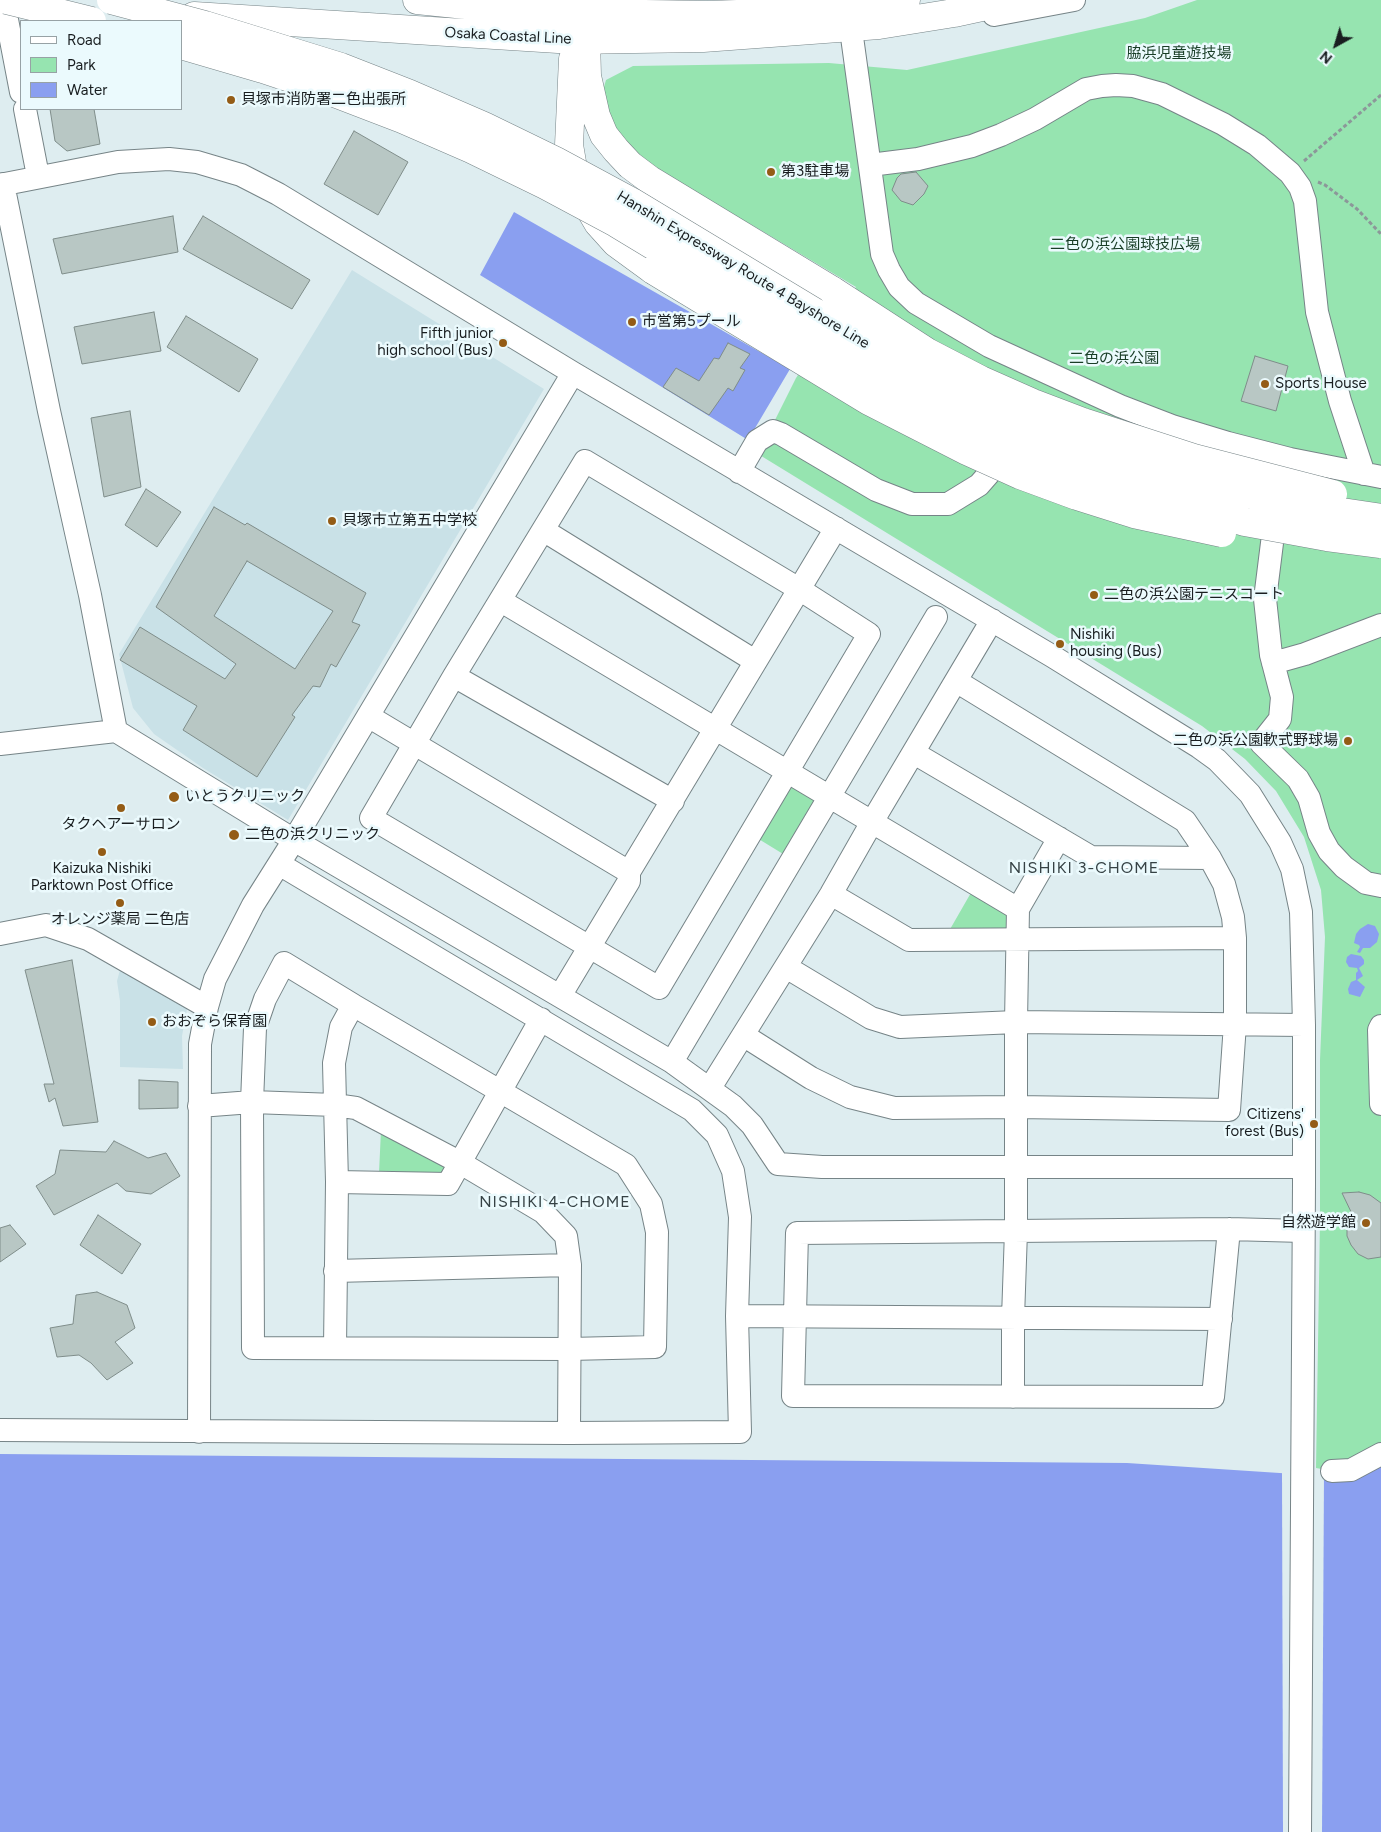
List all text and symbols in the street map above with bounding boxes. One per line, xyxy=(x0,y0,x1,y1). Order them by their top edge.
legend xyxy=(20,20,182,110)
north arrow xyxy=(1311,20,1361,70)
street label: Osaka Coastal Line xyxy=(444,24,572,48)
text: Road xyxy=(67,31,102,49)
park label: 脇浜児童遊技場 xyxy=(1127,45,1231,63)
text: N xyxy=(1317,47,1336,67)
text: Park xyxy=(67,56,96,74)
text: Water xyxy=(67,81,107,99)
place label: 貝塚市消防署二色出張所 xyxy=(241,91,406,109)
marker: 貝塚市消防署二色出張所 xyxy=(225,94,237,106)
place label: 第3駐車場 xyxy=(781,163,849,181)
marker: 第3駐車場 xyxy=(765,166,777,178)
street label: Hanshin Expressway Route 4 Bayshore Line xyxy=(613,187,873,353)
park label: 二色の浜公園球技広場 xyxy=(1050,236,1200,254)
place label: 市営第5プール xyxy=(642,313,741,331)
marker: 市営第5プール xyxy=(626,316,638,328)
place label: Fifth junior high school (Bus) xyxy=(377,325,493,360)
marker: Fifth junior high school (Bus) xyxy=(497,337,509,349)
park label: 二色の浜公園 xyxy=(1069,350,1159,368)
place label: Sports House xyxy=(1275,375,1367,393)
marker: Sports House xyxy=(1259,378,1271,390)
place label: 貝塚市立第五中学校 xyxy=(342,512,477,530)
marker: 貝塚市立第五中学校 xyxy=(326,515,338,527)
place label: 二色の浜公園テニスコート xyxy=(1104,586,1284,604)
marker: 二色の浜公園テニスコート xyxy=(1088,589,1100,601)
place label: Nishiki housing (Bus) xyxy=(1070,626,1162,661)
marker: Nishiki housing (Bus) xyxy=(1054,638,1066,650)
place label: 二色の浜公園軟式野球場 xyxy=(1173,732,1338,750)
marker: 二色の浜公園軟式野球場 xyxy=(1342,735,1354,747)
place label: いとうクリニック xyxy=(185,788,305,806)
marker: いとうクリニック xyxy=(167,790,181,804)
marker: タクヘアーサロン xyxy=(115,802,127,814)
place label: タクヘアーサロン xyxy=(61,816,181,834)
place label: 二色の浜クリニック xyxy=(245,826,380,844)
marker: 二色の浜クリニック xyxy=(227,828,241,842)
marker: Kaizuka Nishiki Parktown Post Office xyxy=(96,846,108,858)
district label: NISHIKI 3-CHOME xyxy=(1007,858,1161,878)
place label: Kaizuka Nishiki Parktown Post Office xyxy=(31,860,173,895)
marker: オレンジ薬局 二色店 xyxy=(114,897,126,909)
place label: オレンジ薬局 二色店 xyxy=(51,911,189,929)
place label: おおぞら保育園 xyxy=(162,1013,267,1031)
marker: おおぞら保育園 xyxy=(146,1016,158,1028)
place label: Citizens' forest (Bus) xyxy=(1225,1106,1304,1141)
marker: Citizens' forest (Bus) xyxy=(1308,1118,1320,1130)
district label: NISHIKI 4-CHOME xyxy=(477,1192,633,1212)
place label: 自然遊学館 xyxy=(1281,1214,1356,1232)
marker: 自然遊学館 xyxy=(1360,1217,1372,1229)

